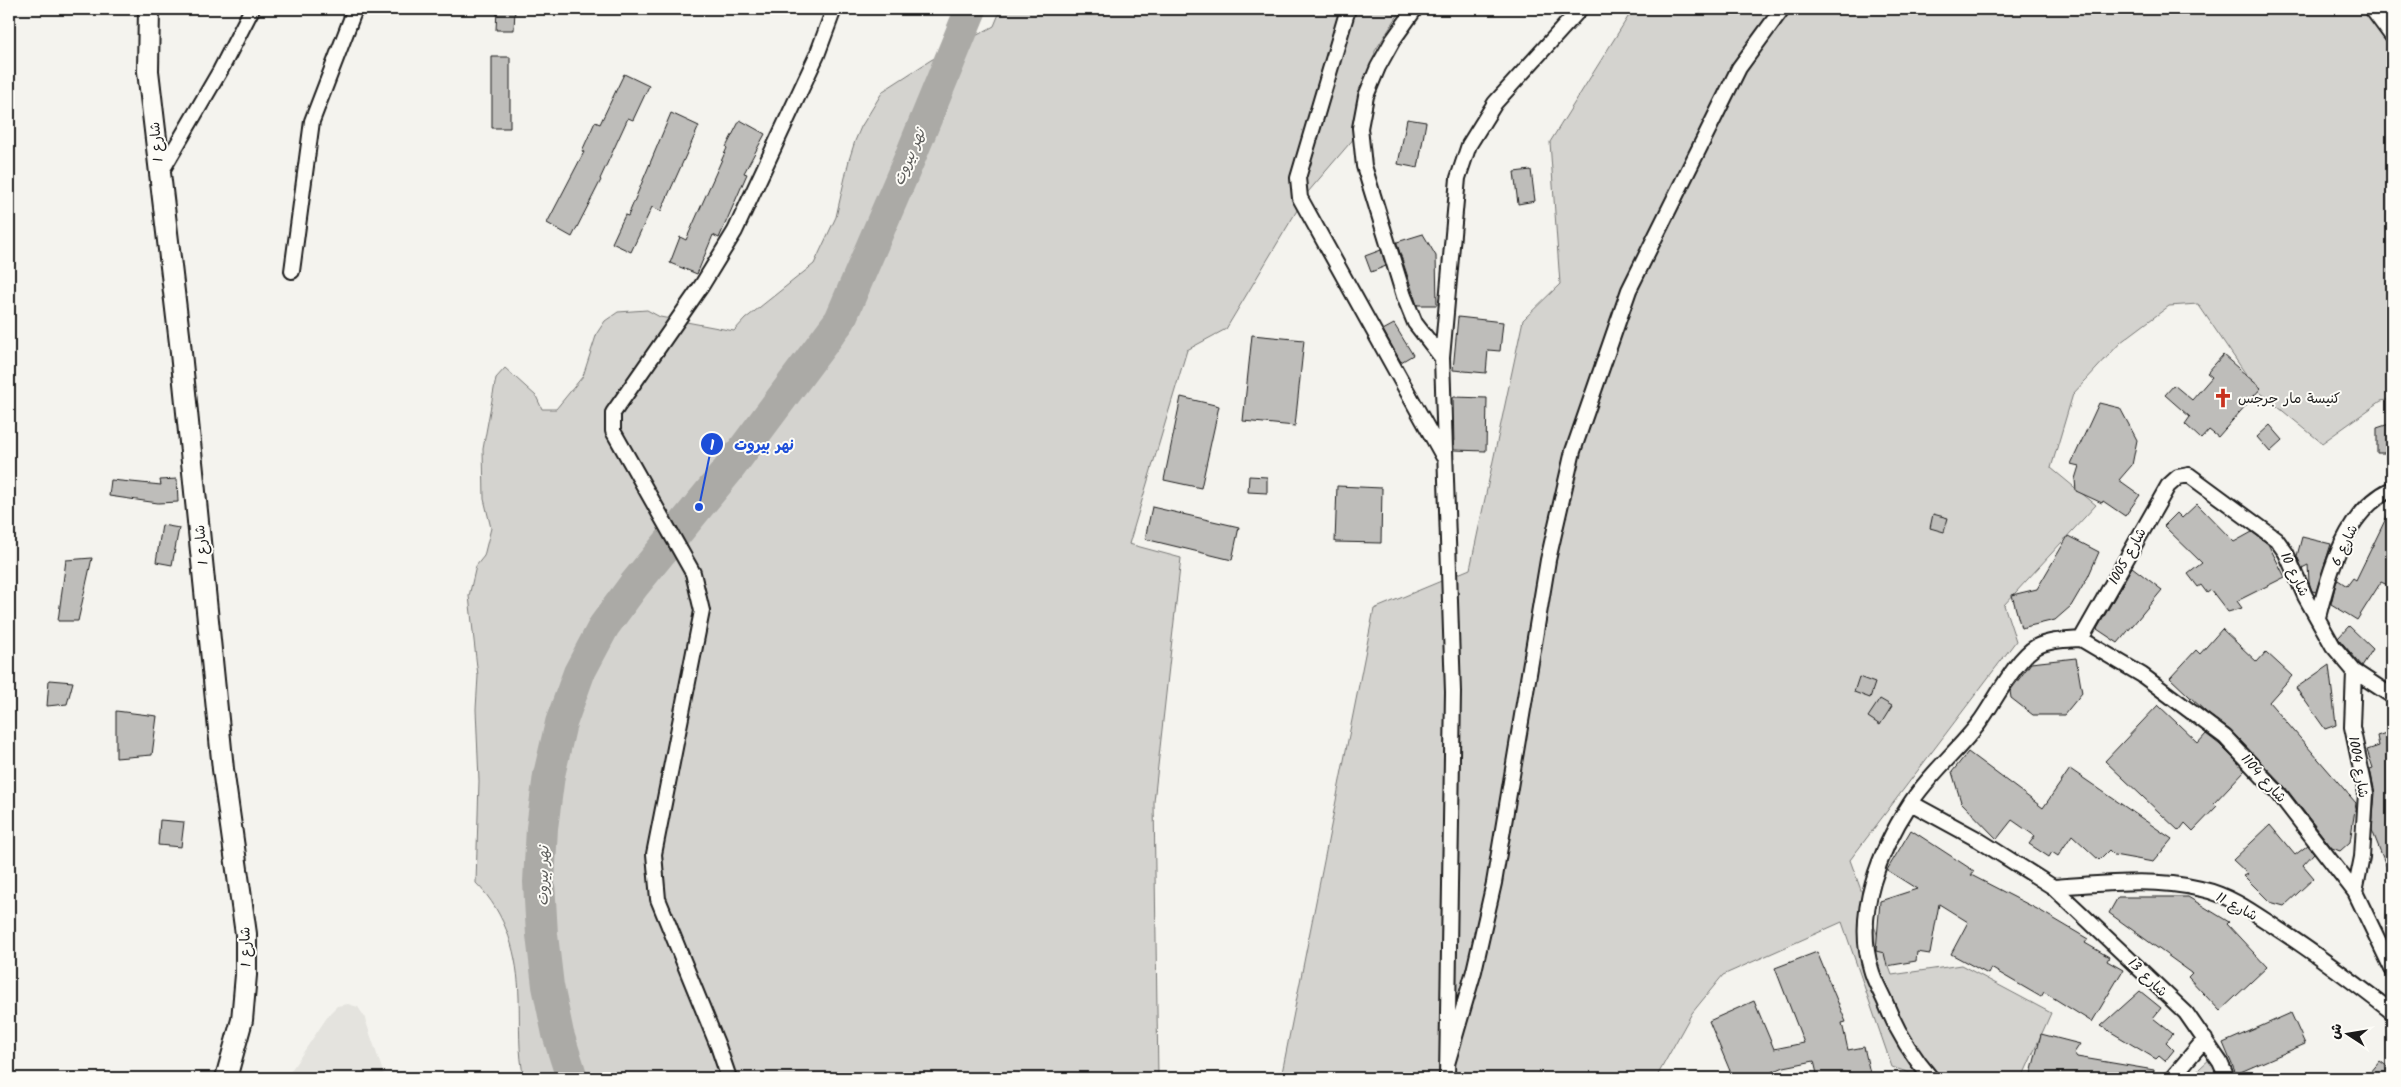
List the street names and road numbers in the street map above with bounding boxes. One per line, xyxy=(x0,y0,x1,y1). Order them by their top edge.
street label: شارع 1 xyxy=(144,121,170,163)
street label: شارع 6 xyxy=(2326,521,2364,570)
street label: شارع 1 xyxy=(189,524,215,566)
street label: شارع 1005 xyxy=(2103,524,2152,589)
street label: شارع 10 xyxy=(2274,548,2314,601)
street label: شارع 1004 xyxy=(2342,735,2374,800)
street label: شارع 1104 xyxy=(2235,749,2291,808)
street label: شارع 11 xyxy=(2212,887,2261,927)
street label: شارع 1 xyxy=(234,926,258,968)
street label: شارع 13 xyxy=(2122,953,2172,1002)

